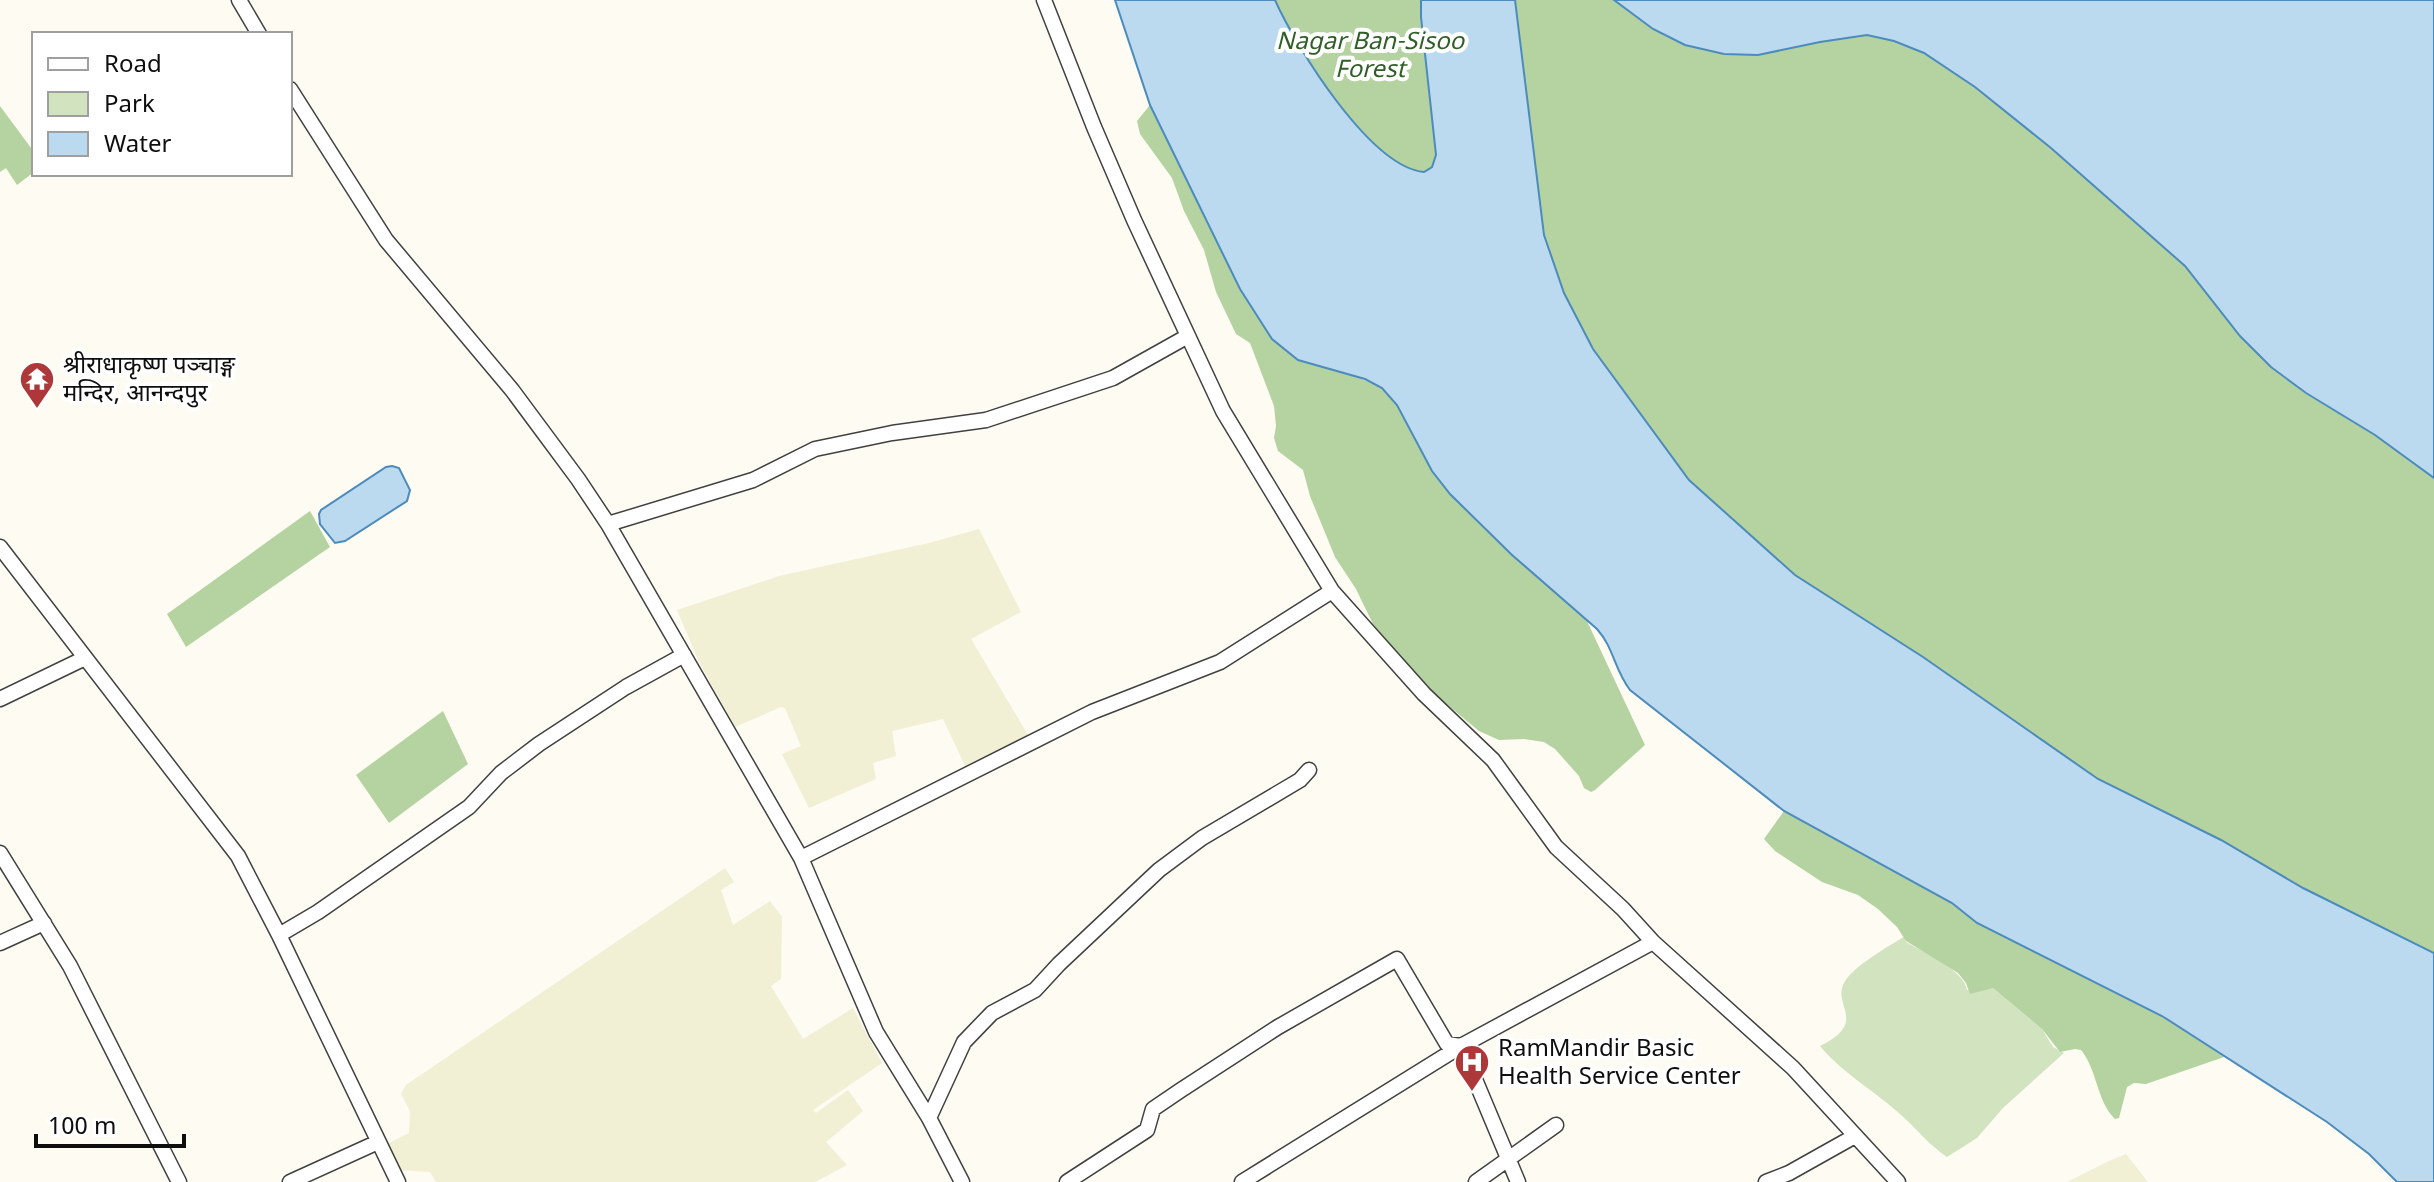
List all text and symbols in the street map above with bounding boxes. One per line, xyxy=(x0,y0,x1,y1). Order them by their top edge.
park label: Nagar Ban-Sisoo Forest xyxy=(1276,27,1465,87)
legend xyxy=(32,32,292,176)
text: Road xyxy=(104,50,162,82)
text: Park xyxy=(104,90,155,122)
text: Water xyxy=(104,130,172,162)
place label: श्रीराधाकृष्ण पञ्चाङ्ग मन्दिर, आनन्दपुर xyxy=(63,351,236,411)
temple icon: श्रीराधाकृष्ण पञ्चाङ्ग मन्दिर, आनन्दपुर xyxy=(18,360,56,410)
place label: RamMandir Basic Health Service Center xyxy=(1498,1034,1741,1094)
hospital icon: RamMandir Basic Health Service Center xyxy=(1453,1043,1491,1093)
scale bar xyxy=(36,1098,184,1148)
text: 100 m xyxy=(48,1112,116,1144)

